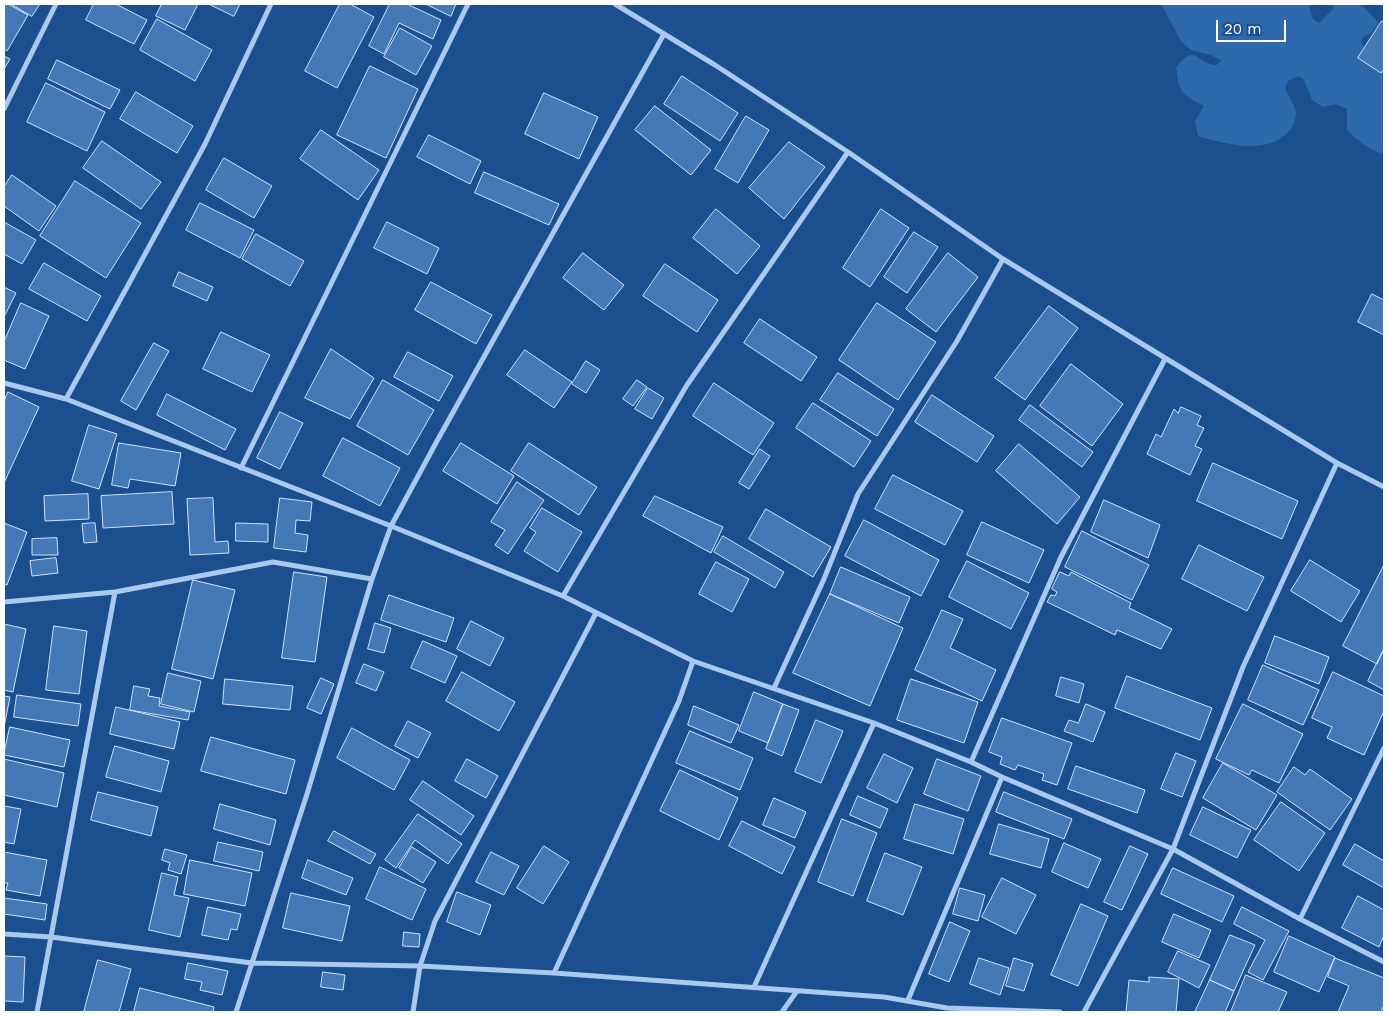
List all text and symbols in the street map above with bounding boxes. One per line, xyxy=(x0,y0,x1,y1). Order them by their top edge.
scale bar xyxy=(1218,10,1288,42)
text: 20 m xyxy=(1224,20,1262,38)

